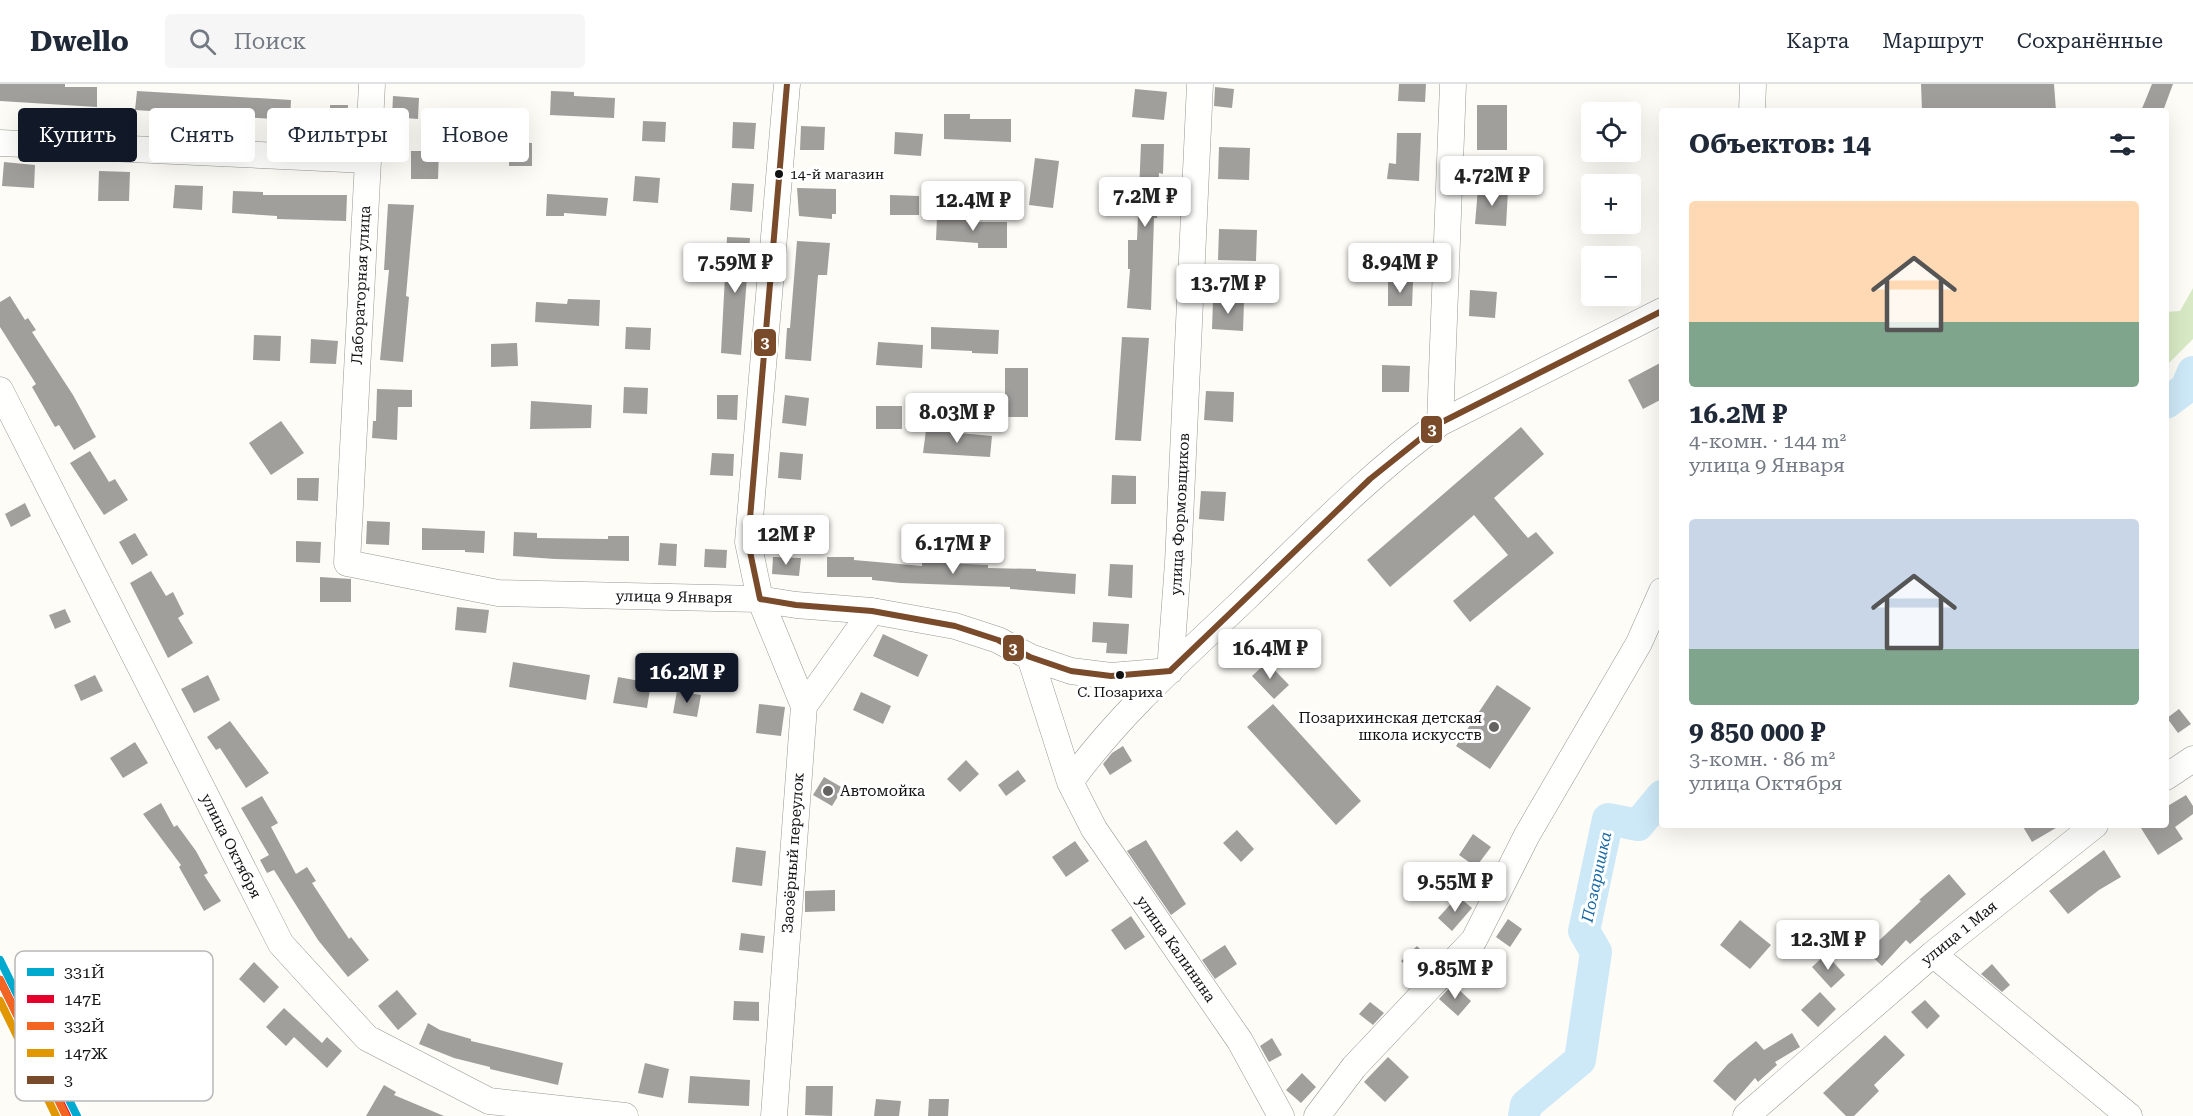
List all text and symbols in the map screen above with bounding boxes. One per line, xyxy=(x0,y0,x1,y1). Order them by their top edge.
search box xyxy=(165,14,585,68)
text: Dwello xyxy=(30,25,129,58)
icon: search xyxy=(186,25,219,58)
text: Поиск xyxy=(234,29,306,54)
text: Карта xyxy=(1786,29,1849,53)
text: Маршрут xyxy=(1882,29,1984,53)
text: Сохранённые xyxy=(2017,29,2163,53)
map controls xyxy=(1581,102,1641,306)
button: locate xyxy=(1581,102,1641,162)
chip: Купить xyxy=(18,108,137,162)
chip: Снять xyxy=(149,108,255,162)
chip: Фильтры xyxy=(267,108,409,162)
chip: Новое xyxy=(421,108,529,162)
icon: filters xyxy=(2106,128,2139,161)
text: Объектов: 14 xyxy=(1689,129,1871,159)
pin: 4.72M ₽ xyxy=(1437,156,1547,207)
text: 4.72M ₽ xyxy=(1454,163,1530,187)
place label: 14-й магазин xyxy=(790,166,884,182)
marker: 14-й магазин xyxy=(773,168,785,180)
button: + xyxy=(1581,174,1641,234)
pin: 7.2M ₽ xyxy=(1096,177,1194,228)
pin: 12.4M ₽ xyxy=(918,181,1028,232)
text: 7.2M ₽ xyxy=(1113,184,1177,208)
text: 12.4M ₽ xyxy=(935,188,1011,212)
street label: Лабораторная улица xyxy=(348,205,374,365)
icon: home xyxy=(1860,240,1968,348)
pin: 7.59M ₽ xyxy=(680,243,790,294)
pin: 8.94M ₽ xyxy=(1345,243,1455,294)
button: − xyxy=(1581,246,1641,306)
text: 7.59M ₽ xyxy=(697,250,773,274)
text: 8.94M ₽ xyxy=(1362,250,1438,274)
pin: 13.7M ₽ xyxy=(1173,264,1283,315)
text: 13.7M ₽ xyxy=(1190,271,1266,295)
line badge: 3 xyxy=(753,328,777,357)
text: 3 xyxy=(761,333,770,352)
pin: 8.03M ₽ xyxy=(902,393,1012,444)
text: 16.2M ₽ xyxy=(1689,399,1787,429)
text: 8.03M ₽ xyxy=(919,400,995,424)
line badge: 3 xyxy=(1420,415,1443,444)
text: 3 xyxy=(1428,420,1437,439)
text: 4-комн. · 144 m² xyxy=(1689,429,1846,453)
street label: улица Формовщиков xyxy=(1167,432,1193,596)
text: улица 9 Января xyxy=(1689,453,1845,477)
pin: 12M ₽ xyxy=(744,515,828,566)
text: 12M ₽ xyxy=(757,522,815,546)
pin: 6.17M ₽ xyxy=(898,524,1008,575)
text: 6.17M ₽ xyxy=(915,531,991,555)
icon: home xyxy=(1860,558,1968,666)
street label: улица 9 Января xyxy=(615,587,733,607)
pin: 16.4M ₽ xyxy=(1215,629,1325,680)
line badge: 3 xyxy=(1002,634,1025,662)
text: 16.4M ₽ xyxy=(1232,636,1308,660)
text: 3 xyxy=(1009,639,1018,658)
pin: 16.2M ₽ xyxy=(632,653,742,704)
text: 16.2M ₽ xyxy=(649,660,725,684)
marker: С. Позариха xyxy=(1114,669,1126,681)
place label: С. Позариха xyxy=(1077,684,1163,700)
place label: Позарихинская детская школа искусств xyxy=(1299,709,1482,744)
text: 9 850 000 ₽ xyxy=(1689,717,1825,747)
marker: Позарихинская детская школа искусств xyxy=(1487,720,1501,734)
text: 3-комн. · 86 m² xyxy=(1689,747,1835,771)
street label: Заозёрный переулок xyxy=(778,771,808,934)
text: улица Октября xyxy=(1689,771,1843,795)
place label: Автомойка xyxy=(840,782,925,800)
marker: Автомойка xyxy=(821,784,835,798)
street label: улица Октября xyxy=(197,791,265,901)
water label: Позаришка xyxy=(1577,830,1615,925)
pin: 9.55M ₽ xyxy=(1400,862,1510,913)
text: 9.55M ₽ xyxy=(1417,869,1493,893)
street label: улица Калинина xyxy=(1133,892,1219,1006)
street label: улица 1 Мая xyxy=(1917,897,2001,969)
pin: 12.3M ₽ xyxy=(1773,920,1883,971)
text: 12.3M ₽ xyxy=(1790,927,1866,951)
pin: 9.85M ₽ xyxy=(1400,949,1510,1000)
legend xyxy=(15,951,213,1101)
text: 9.85M ₽ xyxy=(1417,956,1493,980)
text: 331Й xyxy=(64,963,105,982)
text: 147Е xyxy=(64,990,101,1009)
text: 332Й xyxy=(64,1017,105,1036)
text: 147Ж xyxy=(64,1044,108,1063)
text: 3 xyxy=(64,1071,73,1090)

